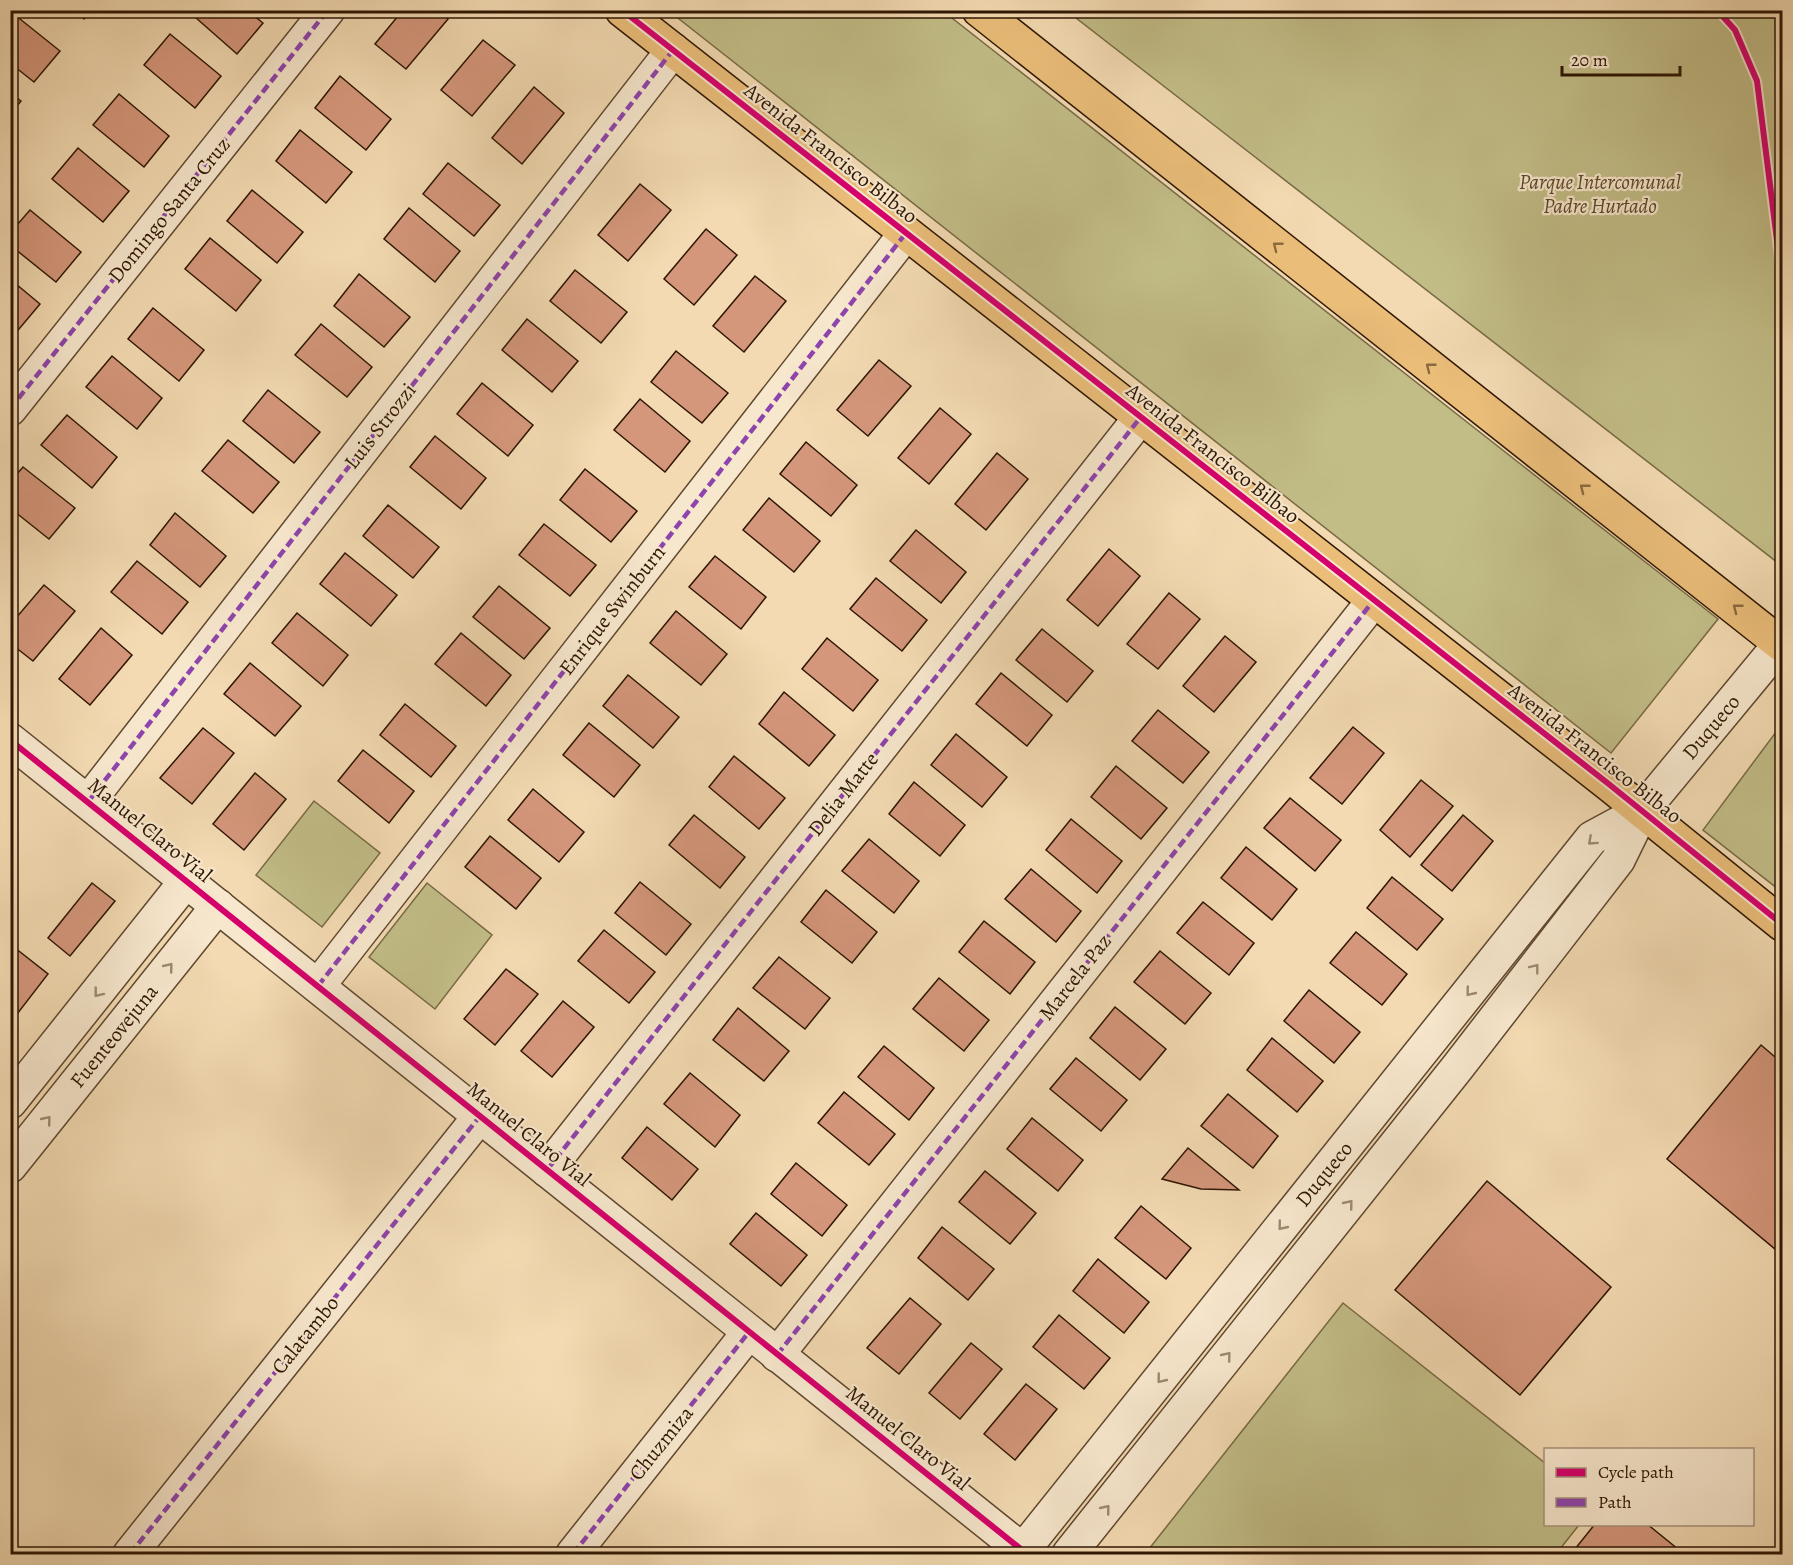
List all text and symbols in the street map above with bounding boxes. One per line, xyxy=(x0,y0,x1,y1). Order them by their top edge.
scale bar xyxy=(1562,39,1680,77)
text: 20 m xyxy=(1571,48,1608,72)
street label: Avenida Francisco Bilbao xyxy=(738,76,924,230)
street label: Domingo Santa Cruz xyxy=(102,131,236,289)
park label: Parque Intercomunal Padre Hurtado xyxy=(1519,168,1682,220)
one-way arrow xyxy=(1273,242,1284,253)
one-way arrow xyxy=(1426,363,1437,374)
street label: Avenida Francisco Bilbao xyxy=(1120,376,1306,530)
street label: Luis Strozzi xyxy=(338,377,423,475)
one-way arrow xyxy=(1579,484,1590,495)
street label: Enrique Swinburn xyxy=(552,539,672,681)
one-way arrow xyxy=(1732,605,1743,616)
street label: Avenida Francisco Bilbao xyxy=(1502,676,1688,830)
street label: Duqueco xyxy=(1676,689,1746,765)
street label: Delia Matte xyxy=(801,746,885,842)
street label: Manuel Claro Vial xyxy=(82,771,218,889)
one-way arrow xyxy=(1589,834,1599,845)
street label: Marcela Paz xyxy=(1032,928,1118,1026)
one-way arrow xyxy=(161,963,172,974)
one-way arrow xyxy=(1527,964,1538,975)
street label: Fuenteovejuna xyxy=(64,978,165,1094)
one-way arrow xyxy=(1466,985,1477,996)
one-way arrow xyxy=(94,986,105,997)
street label: Manuel Claro Vial xyxy=(461,1075,597,1193)
one-way arrow xyxy=(40,1116,51,1127)
street label: Duqueco xyxy=(1289,1135,1359,1213)
one-way arrow xyxy=(1341,1200,1352,1211)
one-way arrow xyxy=(1279,1220,1290,1231)
street label: Calatambo xyxy=(265,1290,345,1380)
one-way arrow xyxy=(1220,1352,1231,1363)
one-way arrow xyxy=(1157,1372,1168,1383)
street label: Manuel Claro Vial xyxy=(840,1379,976,1497)
street label: Chuzmiza xyxy=(622,1400,700,1486)
legend xyxy=(1544,1448,1754,1526)
text: Cycle path xyxy=(1598,1460,1674,1484)
text: Path xyxy=(1598,1490,1632,1514)
one-way arrow xyxy=(1098,1505,1109,1516)

